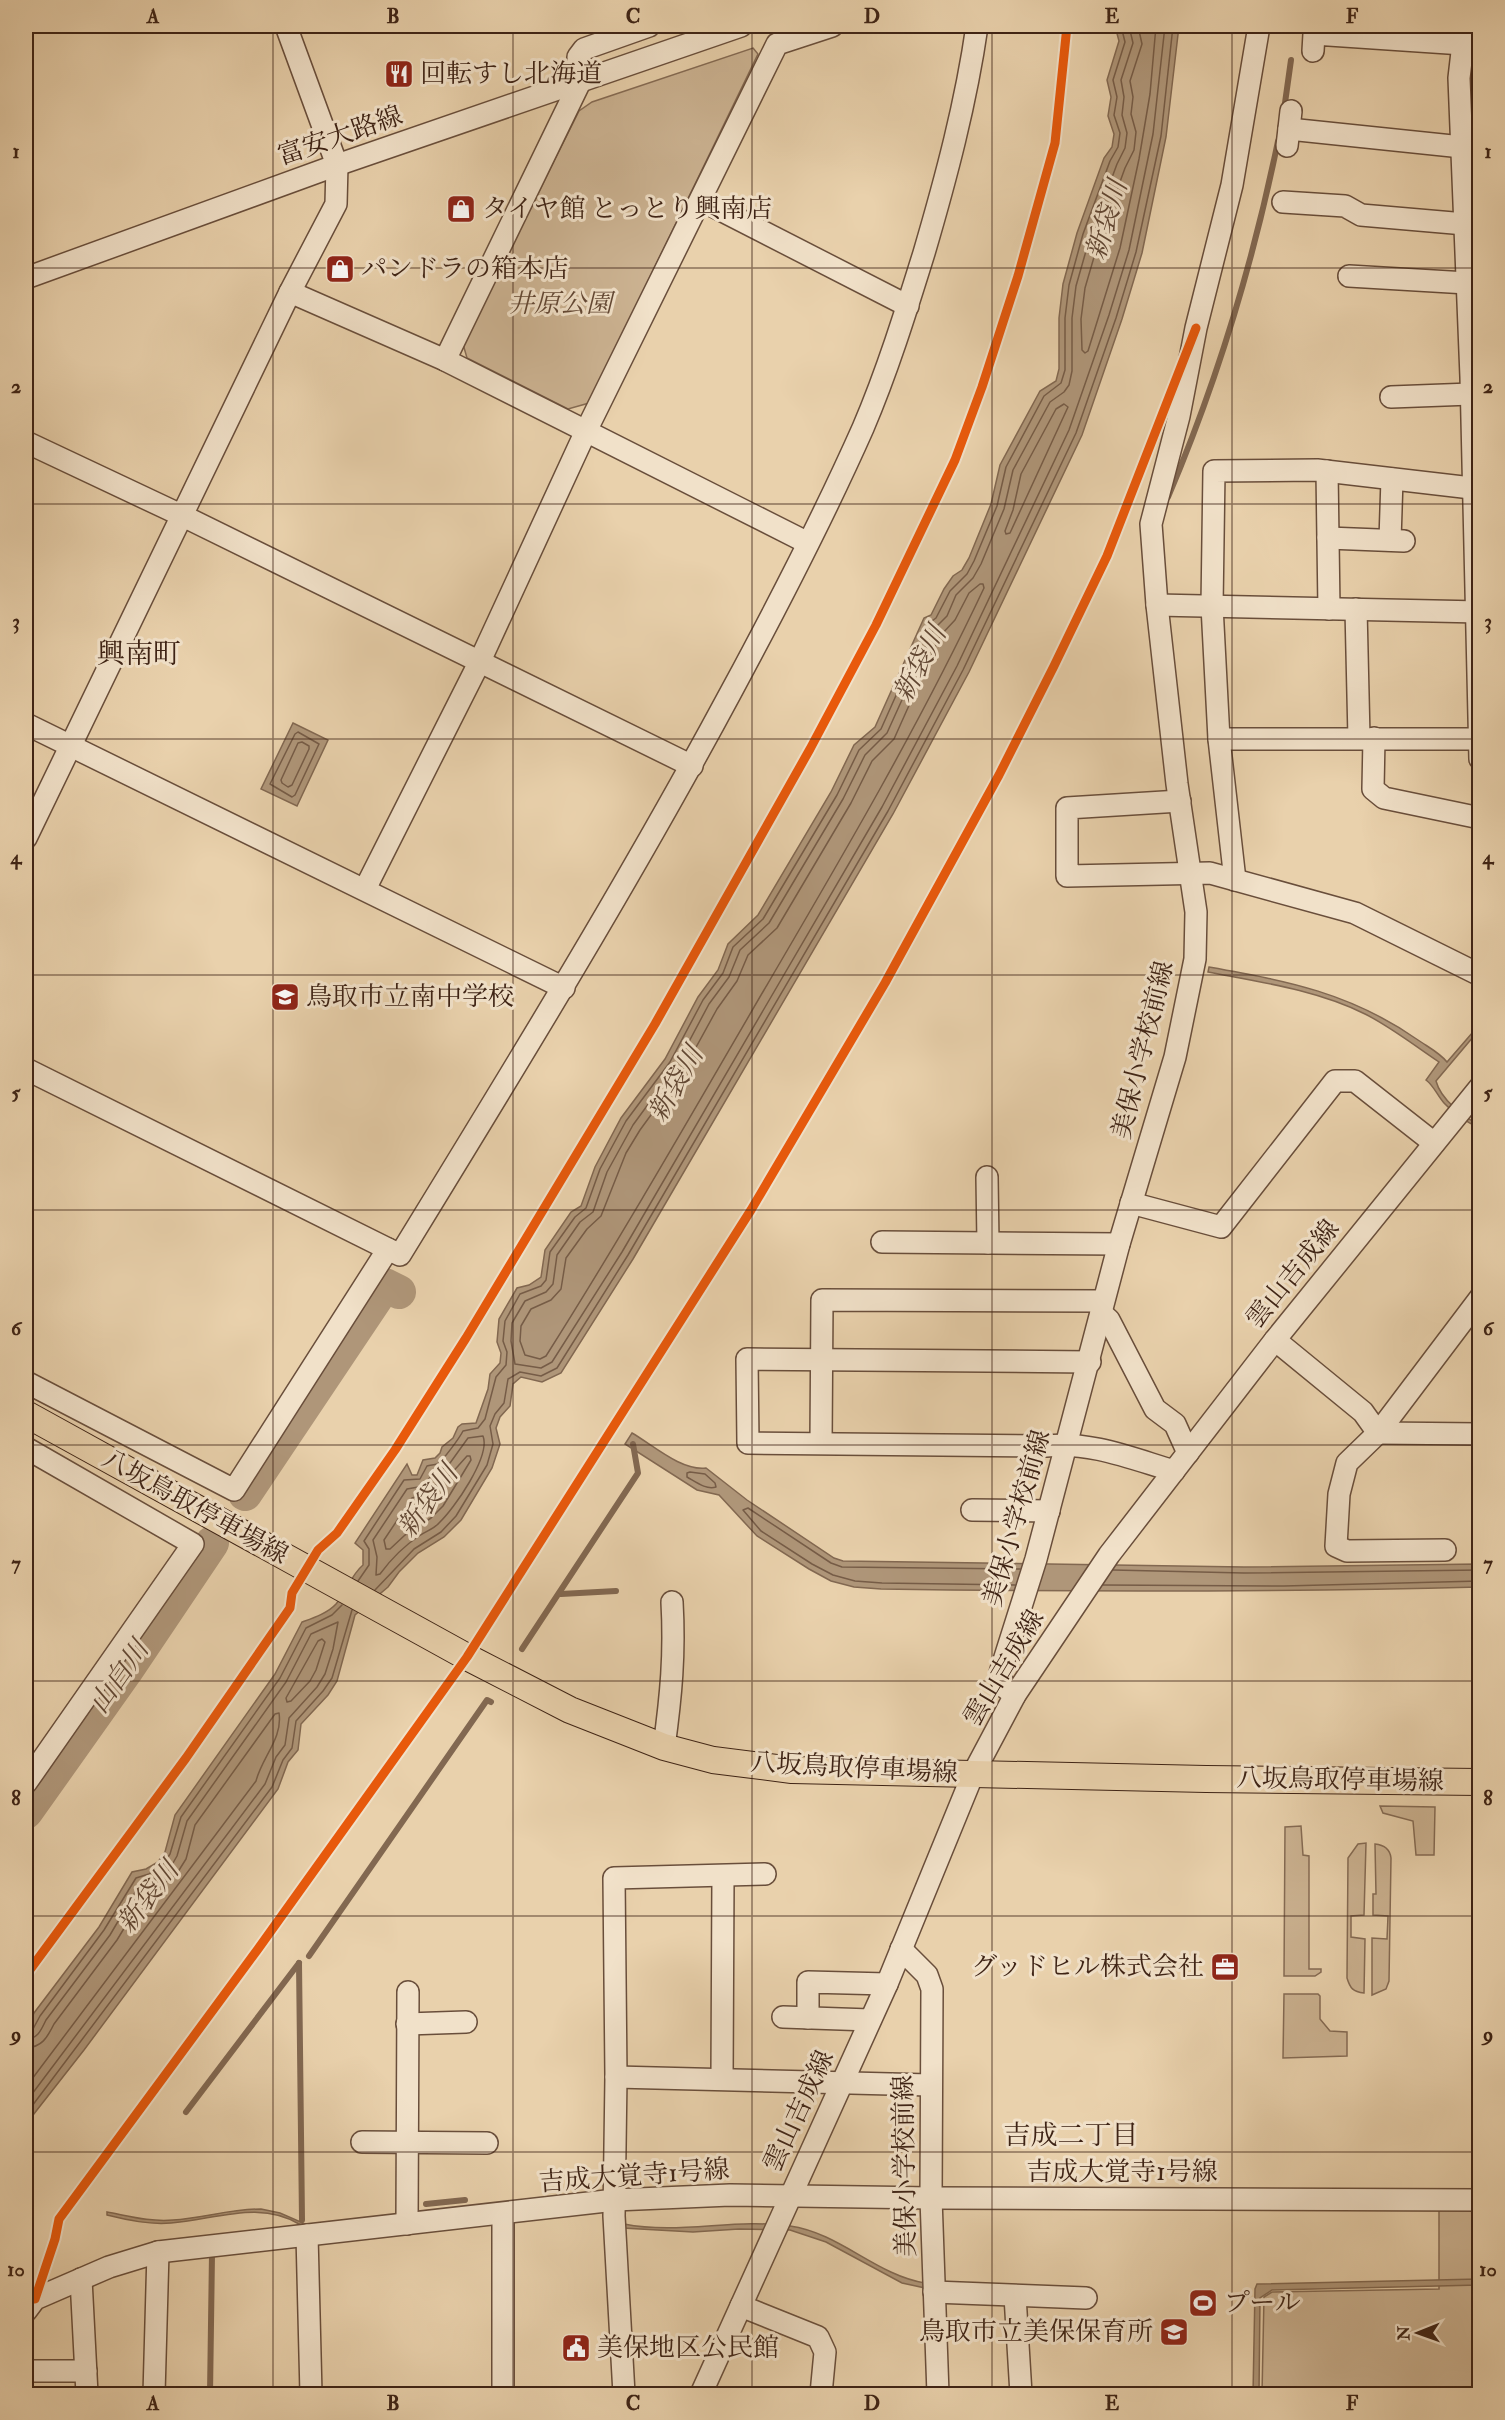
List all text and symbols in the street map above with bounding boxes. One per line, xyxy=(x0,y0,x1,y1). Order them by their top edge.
text: A xyxy=(146,4,160,29)
text: B xyxy=(386,4,400,29)
text: C xyxy=(626,4,640,29)
text: D xyxy=(864,4,880,29)
text: E xyxy=(1105,4,1120,29)
text: F xyxy=(1346,4,1359,29)
restaurant icon: 回転すし北海道 xyxy=(383,58,415,90)
place label: 回転すし北海道 xyxy=(420,58,602,90)
street label: 富安大路線 xyxy=(273,100,407,172)
text: 1 xyxy=(12,139,20,164)
text: 1 xyxy=(1484,139,1492,164)
water label: 新袋川 xyxy=(1079,174,1135,264)
shop icon: タイヤ館 とっとり興南店 xyxy=(445,193,477,225)
place label: タイヤ館 とっとり興南店 xyxy=(482,193,772,225)
shop icon: パンドラの箱本店 xyxy=(324,253,356,285)
place label: パンドラの箱本店 xyxy=(361,253,569,285)
park label: 井原公園 xyxy=(508,288,616,320)
text: 2 xyxy=(11,374,21,399)
text: 2 xyxy=(1483,374,1493,399)
text: 3 xyxy=(12,609,20,634)
text: 3 xyxy=(1484,609,1492,634)
water label: 新袋川 xyxy=(886,618,955,708)
district label: 興南町 xyxy=(97,637,181,672)
text: 4 xyxy=(10,845,23,870)
text: 4 xyxy=(1482,845,1495,870)
street label: 美保小学校前線 xyxy=(1105,958,1181,1142)
school or university icon: 鳥取市立南中学校 xyxy=(269,981,301,1013)
place label: 鳥取市立南中学校 xyxy=(306,981,514,1013)
water label: 新袋川 xyxy=(641,1038,712,1127)
text: 5 xyxy=(12,1080,22,1105)
text: 5 xyxy=(1484,1080,1494,1105)
street label: 雲山吉成線 xyxy=(1240,1213,1346,1335)
text: 6 xyxy=(11,1316,23,1341)
text: 6 xyxy=(1483,1316,1495,1341)
street label: 美保小学校前線 xyxy=(977,1426,1057,1610)
street label: 八坂鳥取停車場線 xyxy=(96,1443,294,1571)
water label: 新袋川 xyxy=(391,1456,467,1543)
text: 7 xyxy=(11,1551,21,1576)
text: 7 xyxy=(1483,1551,1493,1576)
street label: 雲山吉成線 xyxy=(957,1604,1051,1732)
water label: 山白川 xyxy=(82,1632,157,1720)
street label: 八坂鳥取停車場線 xyxy=(749,1747,959,1789)
street label: 八坂鳥取停車場線 xyxy=(1236,1762,1444,1798)
text: 8 xyxy=(11,1786,21,1811)
text: 8 xyxy=(1483,1786,1493,1811)
water label: 新袋川 xyxy=(110,1853,188,1939)
place label: グッドヒル株式会社 xyxy=(971,1951,1204,1983)
office icon: グッドヒル株式会社 xyxy=(1209,1951,1241,1983)
text: 9 xyxy=(9,2022,21,2047)
text: 9 xyxy=(1481,2022,1493,2047)
street label: 雲山吉成線 xyxy=(757,2045,841,2177)
street label: 美保小学校前線 xyxy=(887,2075,923,2257)
district label: 吉成二丁目 xyxy=(1004,2119,1139,2152)
street label: 吉成大覚寺1号線 xyxy=(537,2153,731,2199)
street label: 吉成大覚寺1号線 xyxy=(1026,2156,1218,2188)
text: 10 xyxy=(7,2257,25,2282)
text: 10 xyxy=(1479,2257,1497,2282)
sports icon: プール xyxy=(1187,2287,1219,2319)
place label: プール xyxy=(1224,2287,1301,2319)
north arrow xyxy=(1388,2303,1448,2363)
place label: 鳥取市立美保保育所 xyxy=(919,2316,1153,2348)
school or university icon: 鳥取市立美保保育所 xyxy=(1158,2316,1190,2348)
text: N xyxy=(1394,2325,1414,2342)
public building icon: 美保地区公民館 xyxy=(560,2332,592,2364)
place label: 美保地区公民館 xyxy=(597,2332,779,2364)
text: A xyxy=(146,2391,160,2416)
text: B xyxy=(386,2391,400,2416)
text: C xyxy=(626,2391,640,2416)
text: D xyxy=(864,2391,880,2416)
text: E xyxy=(1105,2391,1120,2416)
text: F xyxy=(1346,2391,1359,2416)

